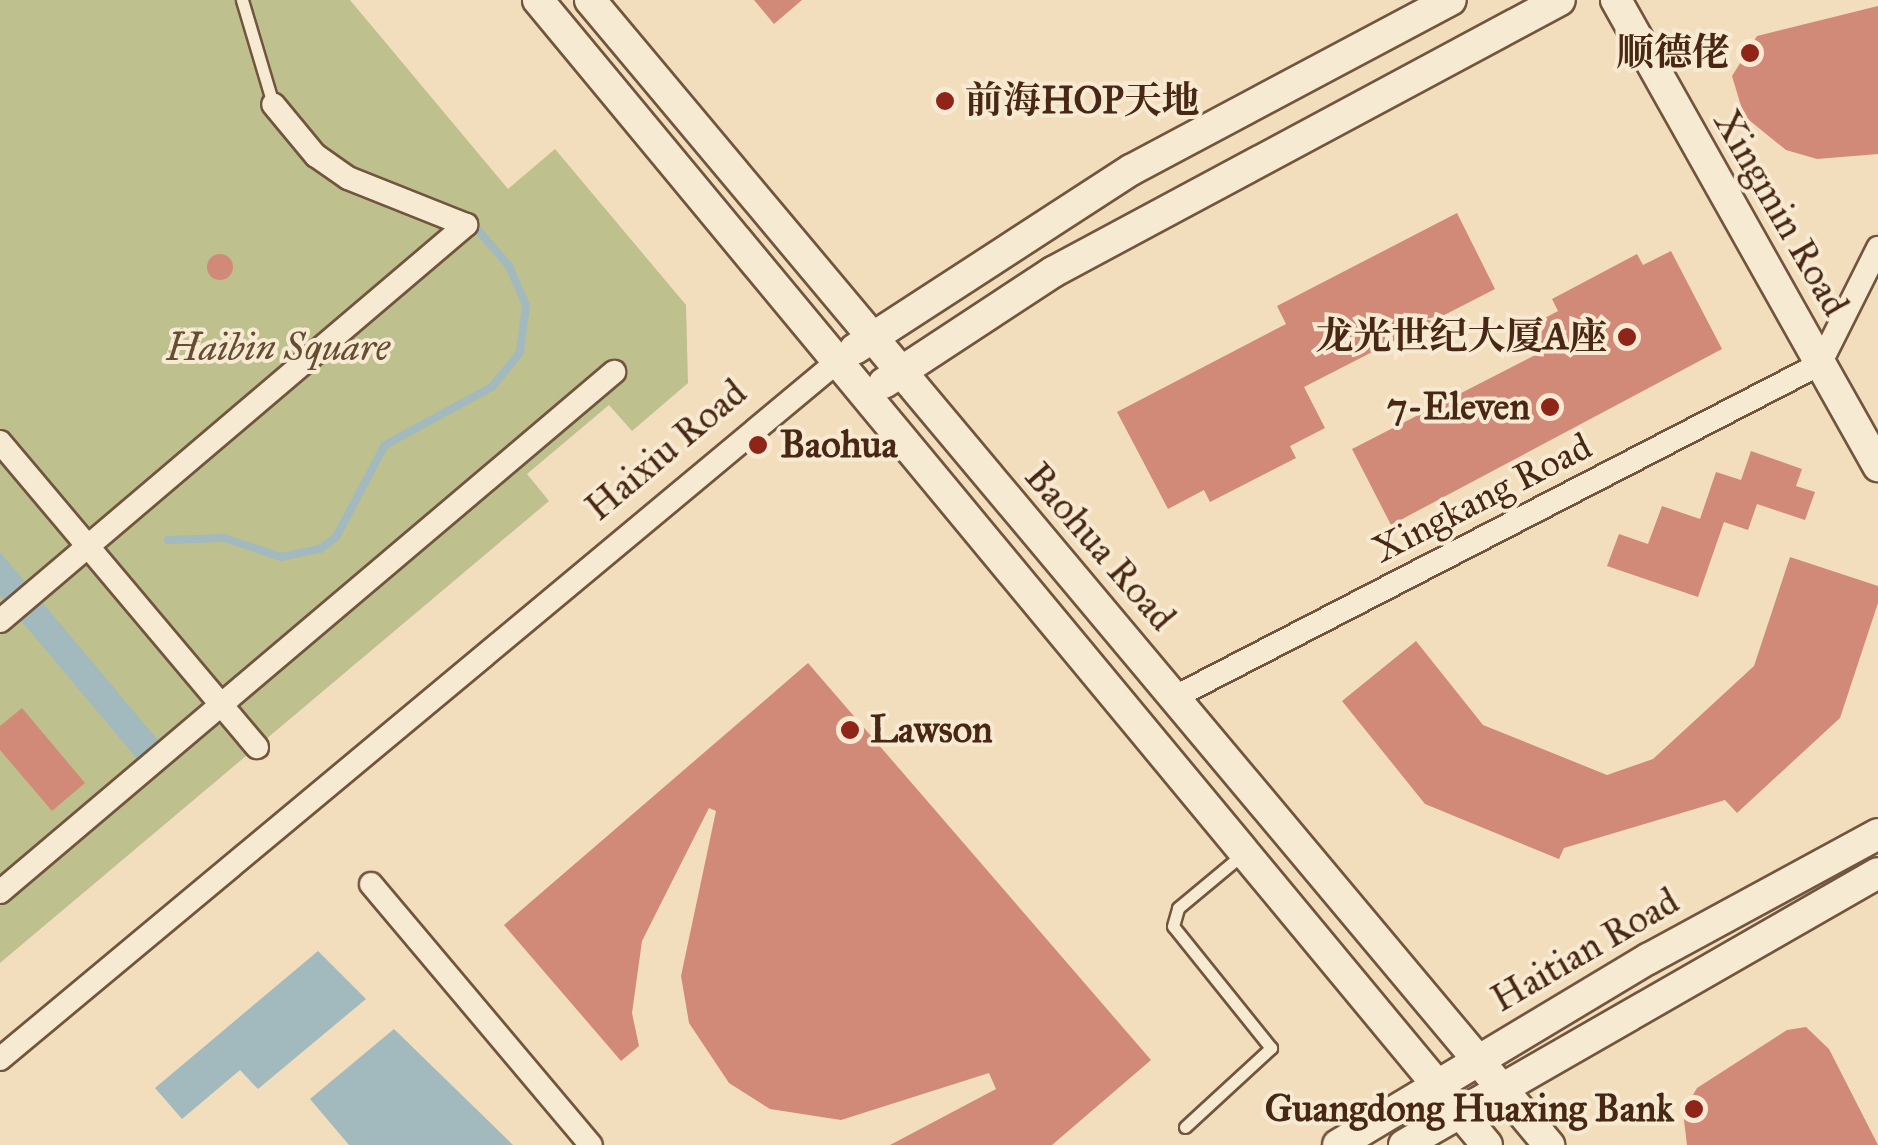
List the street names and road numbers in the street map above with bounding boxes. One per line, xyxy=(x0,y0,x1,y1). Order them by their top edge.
street label: Xingmin Road xyxy=(1704,102,1858,324)
street label: Haixiu Road xyxy=(576,370,756,530)
street label: Xingkang Road xyxy=(1365,423,1599,573)
street label: Baohua Road xyxy=(1015,454,1185,640)
street label: Haitian Road xyxy=(1483,878,1687,1022)

